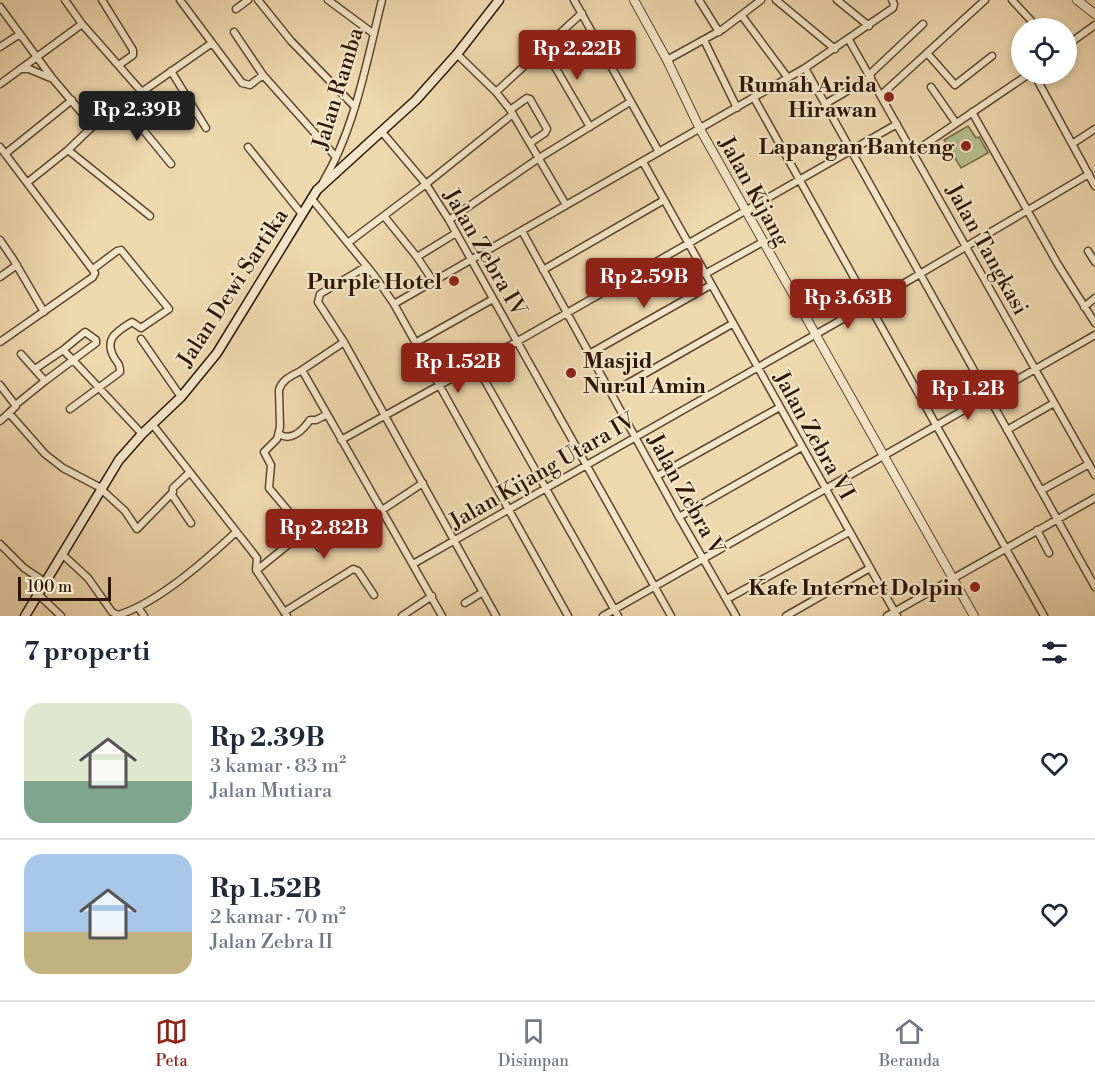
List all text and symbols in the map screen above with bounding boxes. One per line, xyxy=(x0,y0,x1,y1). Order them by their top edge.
map controls xyxy=(1011,18,1077,84)
button: locate xyxy=(1011,18,1077,84)
street label: Jalan Ramba xyxy=(307,24,370,153)
pin: Rp 2.22B xyxy=(515,30,639,81)
text: Rp 2.22B xyxy=(533,37,621,62)
place label: Rumah Arida Hirawan xyxy=(738,72,878,124)
marker: Rumah Arida Hirawan xyxy=(882,90,896,104)
pin: Rp 2.39B xyxy=(75,91,199,142)
text: Rp 2.39B xyxy=(93,98,181,123)
street label: Jalan Kijang xyxy=(712,131,795,252)
place label: Lapangan Banteng xyxy=(759,134,955,161)
marker: Lapangan Banteng xyxy=(959,139,973,153)
street label: Jalan Tangkasi xyxy=(939,179,1034,320)
street label: Jalan Zebra IV xyxy=(437,183,532,322)
street label: Jalan Dewi Sartika xyxy=(172,203,295,373)
pin: Rp 2.59B xyxy=(582,258,706,309)
text: Rp 2.59B xyxy=(600,265,688,290)
place label: Purple Hotel xyxy=(307,269,442,296)
marker: Purple Hotel xyxy=(447,274,461,288)
pin: Rp 3.63B xyxy=(786,279,910,330)
text: Rp 3.63B xyxy=(804,286,892,311)
pin: Rp 1.52B xyxy=(396,343,520,394)
place label: Masjid Nurul Amin xyxy=(583,348,706,400)
text: Rp 1.52B xyxy=(415,350,501,375)
marker: Masjid Nurul Amin xyxy=(564,366,578,380)
street label: Jalan Zebra VI xyxy=(767,366,860,505)
pin: Rp 1.2B xyxy=(913,370,1023,421)
text: Rp 1.2B xyxy=(931,377,1005,402)
street label: Jalan Kijang Utara IV xyxy=(444,407,641,536)
street label: Jalan Zebra V xyxy=(641,428,730,560)
pin: Rp 2.82B xyxy=(262,509,386,560)
text: Rp 2.82B xyxy=(280,516,368,541)
scale bar xyxy=(18,574,111,602)
place label: Kafe Internet Dolpin xyxy=(749,575,963,602)
text: 100 m xyxy=(27,577,72,597)
marker: Kafe Internet Dolpin xyxy=(968,580,982,594)
text: 7 properti xyxy=(24,636,150,668)
icon: filters xyxy=(1038,636,1071,669)
text: Rp 2.39B xyxy=(210,722,325,754)
icon: home xyxy=(72,727,144,799)
icon: heart xyxy=(1038,747,1071,780)
text: 3 kamar · 83 m² xyxy=(210,754,346,779)
text: Jalan Mutiara xyxy=(210,779,332,804)
text: Rp 1.52B xyxy=(210,873,322,905)
icon: home xyxy=(72,878,144,950)
icon: heart xyxy=(1038,898,1071,931)
text: 2 kamar · 70 m² xyxy=(210,905,346,930)
text: Jalan Zebra II xyxy=(210,930,333,955)
tab: Peta xyxy=(155,1015,188,1071)
tab: Disimpan xyxy=(498,1015,569,1071)
tab: Beranda xyxy=(879,1015,940,1071)

